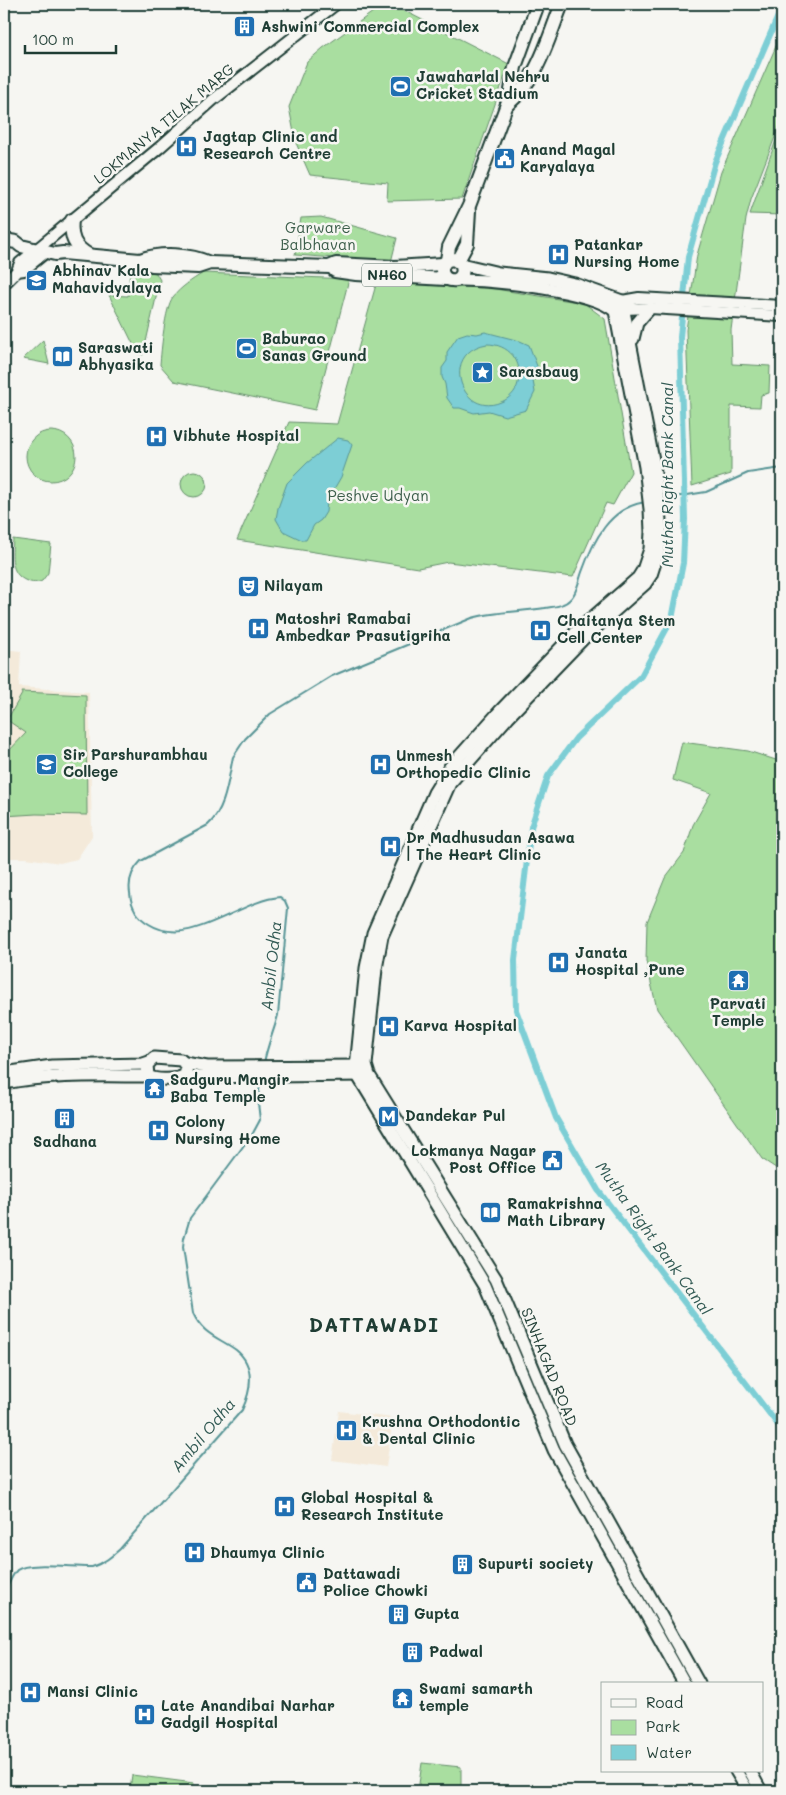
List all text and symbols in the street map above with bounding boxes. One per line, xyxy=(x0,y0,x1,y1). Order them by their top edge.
building icon: Ashwini Commercial Complex xyxy=(233,15,257,39)
place label: Ashwini Commercial Complex xyxy=(261,16,480,36)
scale bar xyxy=(25,22,116,54)
text: 100 m xyxy=(32,29,74,49)
street label: LOKMANYA TILAK MARG xyxy=(89,59,238,188)
place label: Jawaharlal Nehru Cricket Stadium xyxy=(416,66,550,103)
sports icon: Jawaharlal Nehru Cricket Stadium xyxy=(388,74,412,98)
place label: Jagtap Clinic and Research Centre xyxy=(203,126,338,163)
hospital icon: Jagtap Clinic and Research Centre xyxy=(175,134,199,158)
place label: Anand Magal Karyalaya xyxy=(520,139,615,176)
public building icon: Anand Magal Karyalaya xyxy=(492,147,516,171)
park label: Garware Balbhavan xyxy=(280,217,356,254)
place label: Patankar Nursing Home xyxy=(574,234,679,271)
hospital icon: Patankar Nursing Home xyxy=(546,242,570,266)
place label: Abhinav Kala Mahavidyalaya xyxy=(52,260,162,297)
road number: NH60 xyxy=(362,264,412,286)
school or university icon: Abhinav Kala Mahavidyalaya xyxy=(24,268,48,292)
place label: Baburao Sanas Ground xyxy=(262,328,367,365)
sports icon: Baburao Sanas Ground xyxy=(234,336,258,360)
place label: Saraswati Abhyasika xyxy=(78,337,154,374)
library icon: Saraswati Abhyasika xyxy=(50,345,74,369)
place icon: Sarasbaug xyxy=(471,360,495,384)
place label: Sarasbaug xyxy=(499,361,579,381)
water label: Mutha Right Bank Canal xyxy=(656,383,677,567)
hospital icon: Vibhute Hospital xyxy=(145,424,169,448)
place label: Vibhute Hospital xyxy=(173,425,299,445)
park label: Peshve Udyan xyxy=(327,485,429,505)
theatre icon: Nilayam xyxy=(236,574,260,598)
place label: Nilayam xyxy=(264,575,323,595)
place label: Matoshri Ramabai Ambedkar Prasutigriha xyxy=(275,608,451,645)
place label: Chaitanya Stem Cell Center xyxy=(557,610,675,647)
hospital icon: Matoshri Ramabai Ambedkar Prasutigriha xyxy=(247,616,271,640)
hospital icon: Chaitanya Stem Cell Center xyxy=(529,618,553,642)
place label: Sir Parshurambhau College xyxy=(63,744,208,781)
place label: Unmesh Orthopedic Clinic xyxy=(396,745,531,782)
school or university icon: Sir Parshurambhau College xyxy=(35,752,59,776)
hospital icon: Unmesh Orthopedic Clinic xyxy=(368,753,392,777)
place label: Dr Madhusudan Asawa | The Heart Clinic xyxy=(406,827,575,864)
hospital icon: Dr Madhusudan Asawa | The Heart Clinic xyxy=(378,835,402,859)
water label: Ambil Odha xyxy=(255,920,286,1012)
place label: Janata Hospital ,Pune xyxy=(575,942,685,979)
hospital icon: Janata Hospital ,Pune xyxy=(547,950,571,974)
temple icon: Parvati Temple xyxy=(726,969,750,993)
place label: Parvati Temple xyxy=(710,993,766,1030)
hospital icon: Karva Hospital xyxy=(376,1014,400,1038)
place label: Karva Hospital xyxy=(404,1015,517,1035)
place label: Sadguru Mangir Baba Temple xyxy=(170,1069,289,1106)
temple icon: Sadguru Mangir Baba Temple xyxy=(142,1077,166,1101)
metro station icon: Dandekar Pul xyxy=(377,1104,401,1128)
place label: Dandekar Pul xyxy=(405,1105,505,1125)
building icon: Sadhana xyxy=(53,1107,77,1131)
place label: Colony Nursing Home xyxy=(175,1111,280,1148)
hospital icon: Colony Nursing Home xyxy=(147,1119,171,1143)
place label: Sadhana xyxy=(33,1131,97,1151)
place label: Lokmanya Nagar Post Office xyxy=(411,1140,536,1177)
public building icon: Lokmanya Nagar Post Office xyxy=(540,1148,564,1172)
water label: Mutha Right Bank Canal xyxy=(592,1157,717,1319)
place label: Ramakrishna Math Library xyxy=(507,1193,605,1230)
library icon: Ramakrishna Math Library xyxy=(479,1201,503,1225)
street label: SINHAGAD ROAD xyxy=(517,1304,583,1429)
district label: DATTAWADI xyxy=(309,1311,439,1337)
water label: Ambil Odha xyxy=(166,1394,240,1476)
place label: Krushna Orthodontic & Dental Clinic xyxy=(362,1411,520,1448)
hospital icon: Krushna Orthodontic & Dental Clinic xyxy=(334,1419,358,1443)
place label: Global Hospital & Research Institute xyxy=(301,1487,443,1524)
hospital icon: Global Hospital & Research Institute xyxy=(273,1495,297,1519)
hospital icon: Dhaumya Clinic xyxy=(182,1541,206,1565)
place label: Dhaumya Clinic xyxy=(210,1542,325,1562)
building icon: Supurti society xyxy=(450,1552,474,1576)
place label: Supurti society xyxy=(478,1553,593,1573)
place label: Dattawadi Police Chowki xyxy=(323,1563,428,1600)
public building icon: Dattawadi Police Chowki xyxy=(295,1571,319,1595)
building icon: Gupta xyxy=(386,1602,410,1626)
place label: Gupta xyxy=(414,1603,459,1623)
building icon: Padwal xyxy=(401,1640,425,1664)
place label: Padwal xyxy=(429,1641,483,1661)
place label: Swami samarth temple xyxy=(419,1678,533,1715)
hospital icon: Mansi Clinic xyxy=(19,1680,43,1704)
place label: Mansi Clinic xyxy=(47,1681,138,1701)
legend xyxy=(601,1682,764,1772)
temple icon: Swami samarth temple xyxy=(391,1686,415,1710)
text: Road xyxy=(646,1692,683,1712)
place label: Late Anandibai Narhar Gadgil Hospital xyxy=(161,1695,335,1732)
hospital icon: Late Anandibai Narhar Gadgil Hospital xyxy=(133,1703,157,1727)
text: Park xyxy=(646,1716,680,1736)
text: Water xyxy=(646,1742,692,1762)

